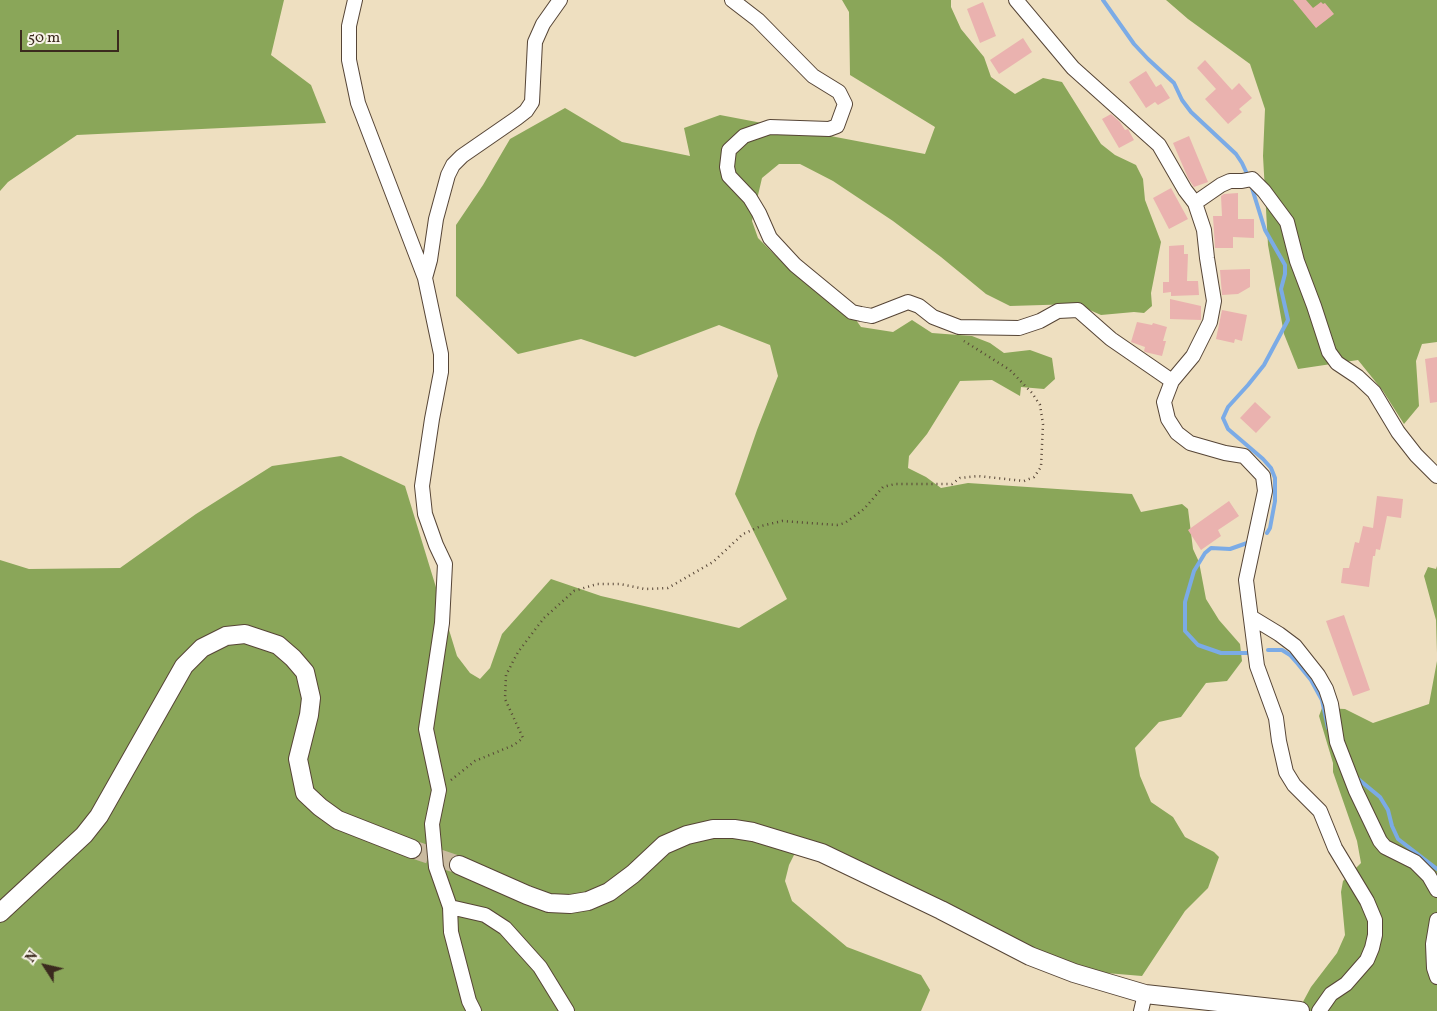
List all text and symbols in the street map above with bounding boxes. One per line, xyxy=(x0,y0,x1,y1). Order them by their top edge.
scale bar xyxy=(22,20,121,52)
text: 50 m xyxy=(28,28,60,49)
north arrow xyxy=(20,941,70,991)
text: N xyxy=(22,948,43,967)

